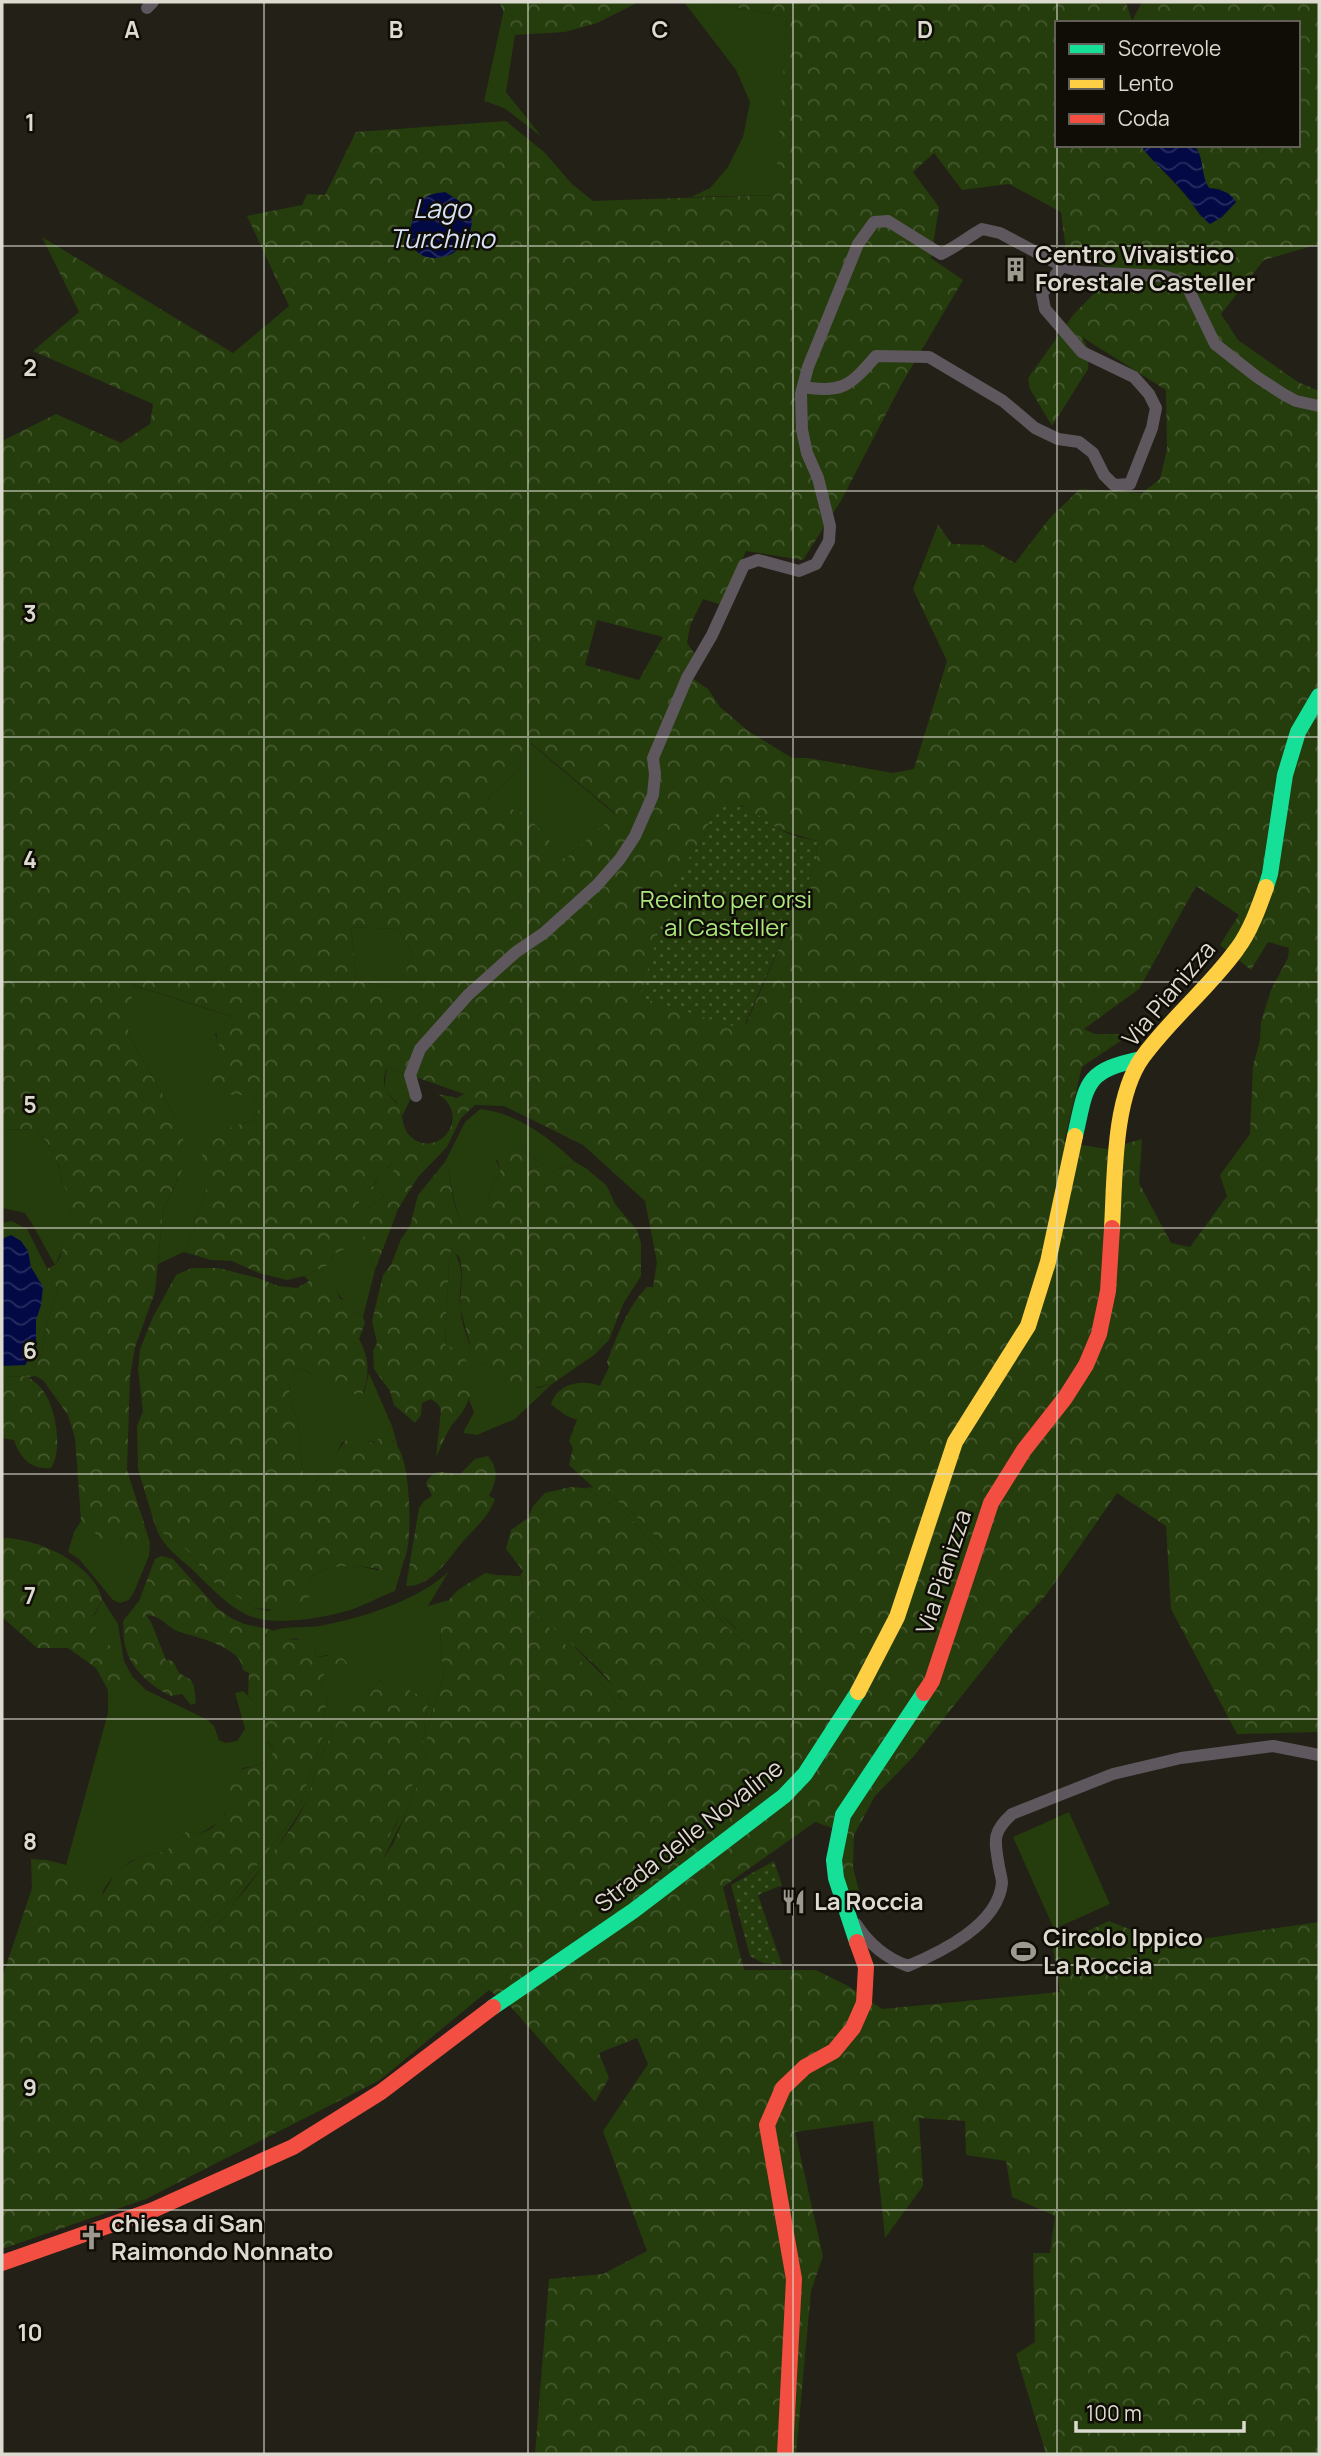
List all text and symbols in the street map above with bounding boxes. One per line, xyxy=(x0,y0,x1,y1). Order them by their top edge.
text: A xyxy=(124,13,140,45)
text: B xyxy=(389,13,403,45)
text: C xyxy=(652,13,669,45)
text: D xyxy=(917,13,933,45)
legend xyxy=(1055,21,1300,147)
text: Scorrevole xyxy=(1118,34,1221,62)
text: Lento xyxy=(1118,69,1174,97)
text: Coda xyxy=(1118,104,1170,132)
text: 1 xyxy=(25,106,35,138)
water label: Lago Turchino xyxy=(389,190,496,256)
place label: Centro Vivaistico Forestale Casteller xyxy=(1035,237,1255,298)
building icon: Centro Vivaistico Forestale Casteller xyxy=(1001,255,1029,283)
text: 2 xyxy=(23,351,37,383)
text: 3 xyxy=(23,597,37,629)
text: 4 xyxy=(23,843,37,875)
park label: Recinto per orsi al Casteller xyxy=(640,882,812,943)
street label: Via Pianizza xyxy=(1114,933,1222,1053)
text: 5 xyxy=(23,1088,37,1120)
text: 6 xyxy=(23,1334,37,1366)
street label: Via Pianizza xyxy=(907,1505,978,1638)
text: 7 xyxy=(24,1579,36,1611)
street label: Strada delle Novaline xyxy=(587,1751,789,1919)
text: 8 xyxy=(23,1825,37,1857)
place label: La Roccia xyxy=(814,1884,924,1917)
restaurant icon: La Roccia xyxy=(780,1888,808,1916)
place label: Circolo Ippico La Roccia xyxy=(1043,1920,1203,1981)
sports icon: Circolo Ippico La Roccia xyxy=(1009,1938,1037,1966)
text: 9 xyxy=(23,2071,37,2103)
place label: chiesa di San Raimondo Nonnato xyxy=(111,2206,333,2267)
church icon: chiesa di San Raimondo Nonnato xyxy=(77,2224,105,2252)
text: 10 xyxy=(17,2316,43,2348)
scale bar xyxy=(1076,2390,1244,2434)
text: 100 m xyxy=(1086,2399,1142,2427)

